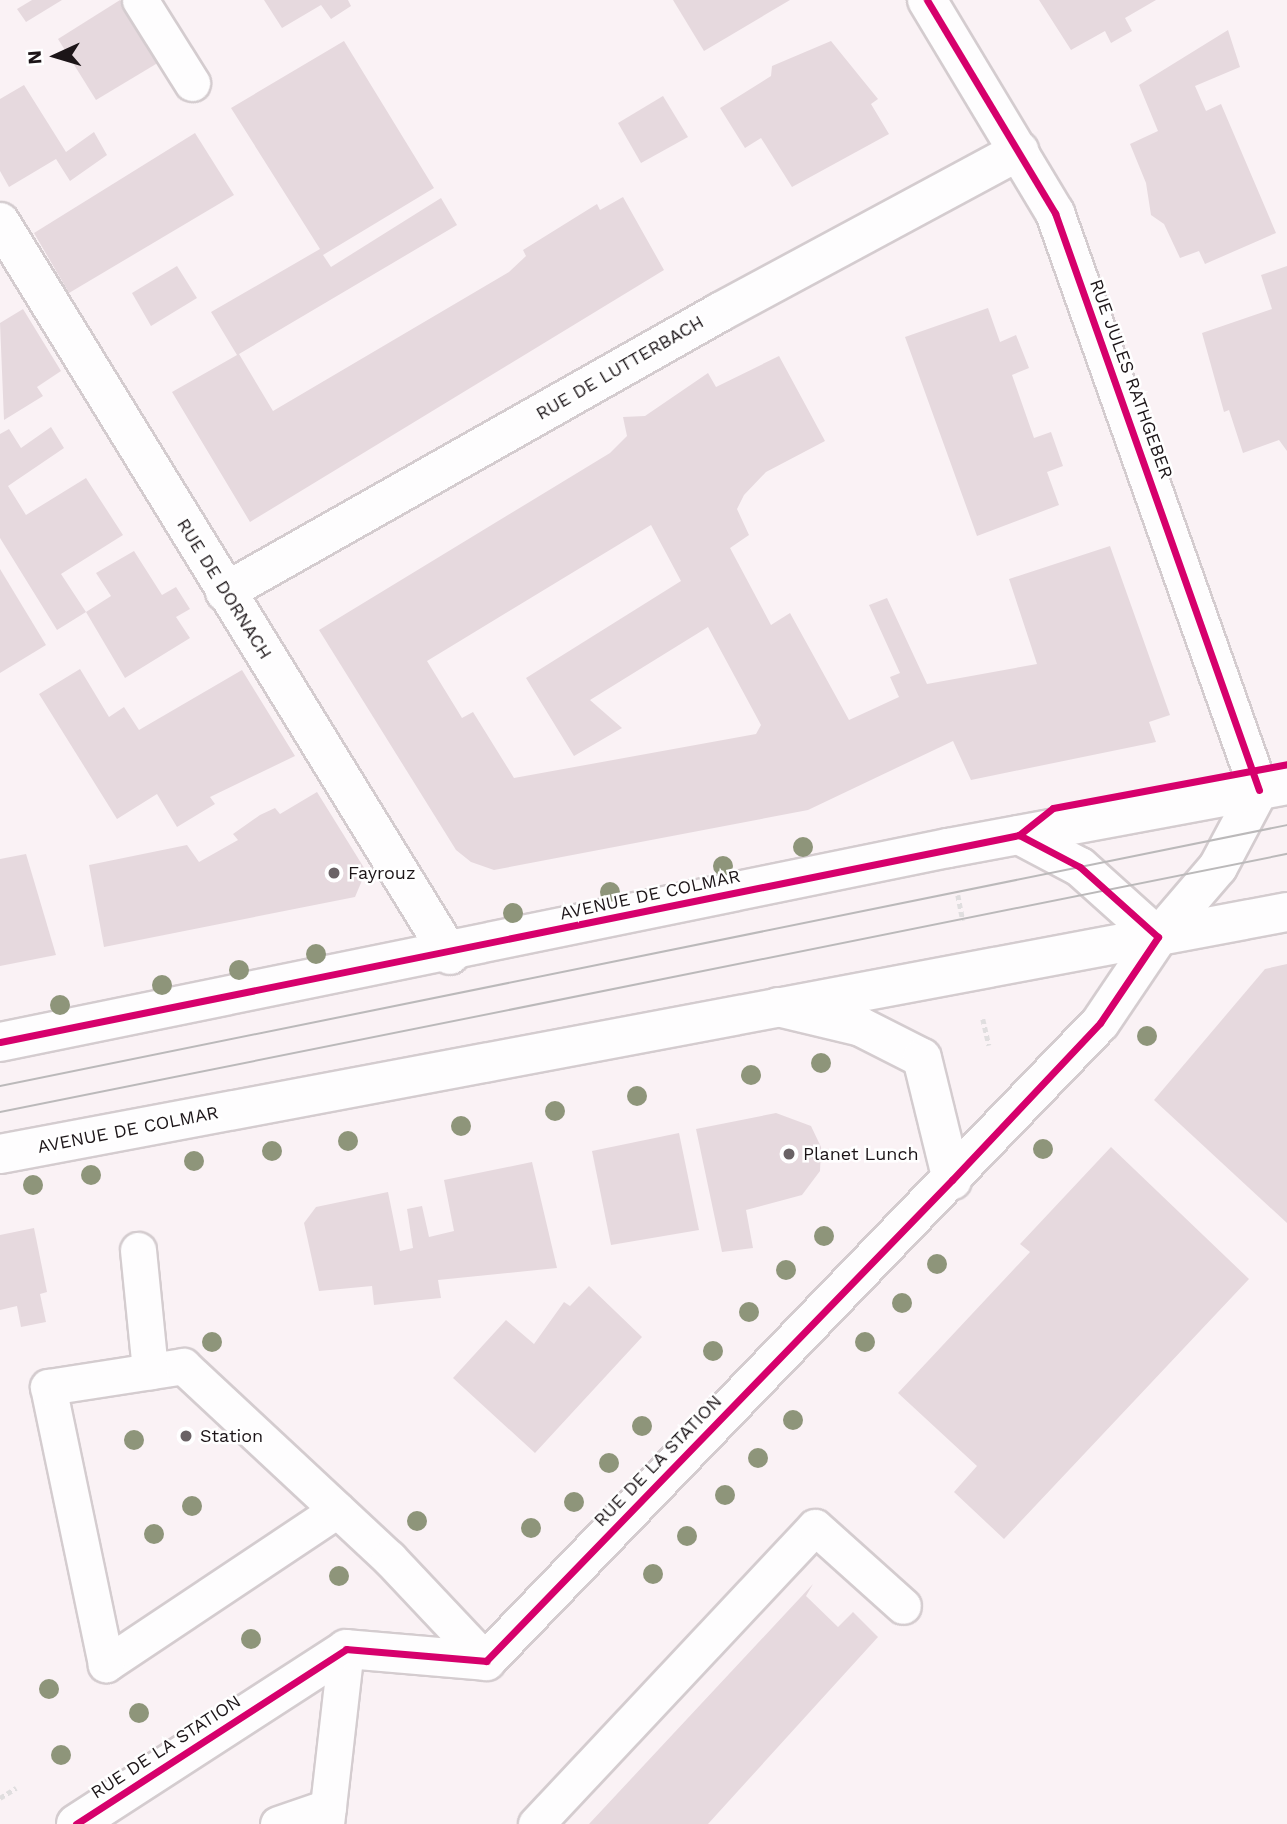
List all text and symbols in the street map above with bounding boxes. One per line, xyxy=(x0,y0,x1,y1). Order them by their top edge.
north arrow xyxy=(21,21,91,91)
text: N xyxy=(23,50,47,65)
street label: RUE JULES RATHGEBER xyxy=(1085,276,1177,482)
street label: RUE DE LUTTERBACH xyxy=(532,311,708,425)
street label: RUE DE DORNACH xyxy=(172,515,276,663)
place label: Fayrouz xyxy=(348,862,416,884)
marker: Fayrouz xyxy=(326,865,342,881)
street label: AVENUE DE COLMAR xyxy=(558,865,742,925)
street label: AVENUE DE COLMAR xyxy=(36,1102,220,1158)
place label: Planet Lunch xyxy=(803,1143,919,1165)
marker: Planet Lunch xyxy=(781,1146,797,1162)
street label: RUE DE LA STATION xyxy=(589,1391,727,1531)
place label: Station xyxy=(200,1425,263,1447)
marker: Station xyxy=(178,1428,194,1444)
street label: RUE DE LA STATION xyxy=(87,1690,245,1804)

